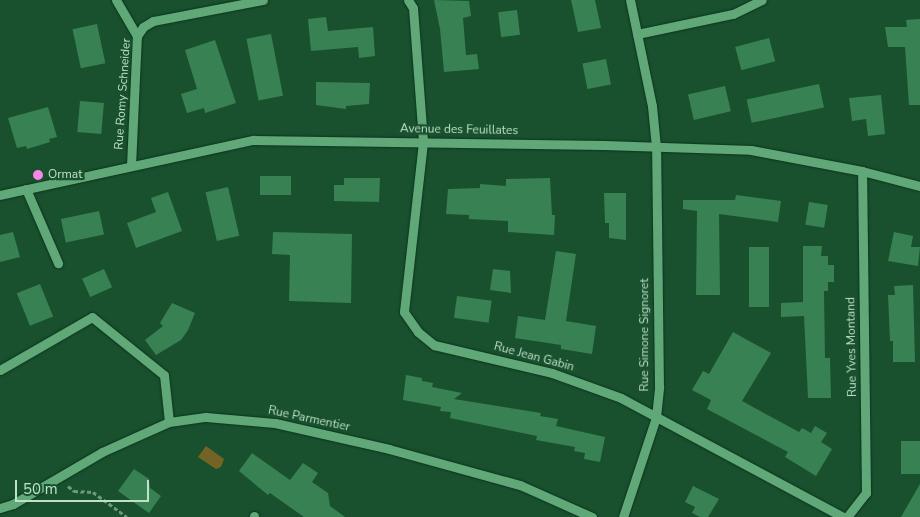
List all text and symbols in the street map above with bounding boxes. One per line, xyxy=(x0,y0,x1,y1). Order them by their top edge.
street label: Rue Romy Schneider xyxy=(112,38,134,150)
street label: Avenue des Feuillates xyxy=(400,122,518,138)
place label: Ormat xyxy=(48,168,82,182)
marker: Ormat xyxy=(32,169,44,181)
street label: Rue Simone Signoret xyxy=(638,278,652,392)
street label: Rue Yves Montand xyxy=(844,297,860,397)
street label: Rue Jean Gabin xyxy=(492,339,576,375)
street label: Rue Parmentier xyxy=(267,403,351,435)
scale bar xyxy=(18,470,151,502)
text: 50 m xyxy=(23,479,58,499)

